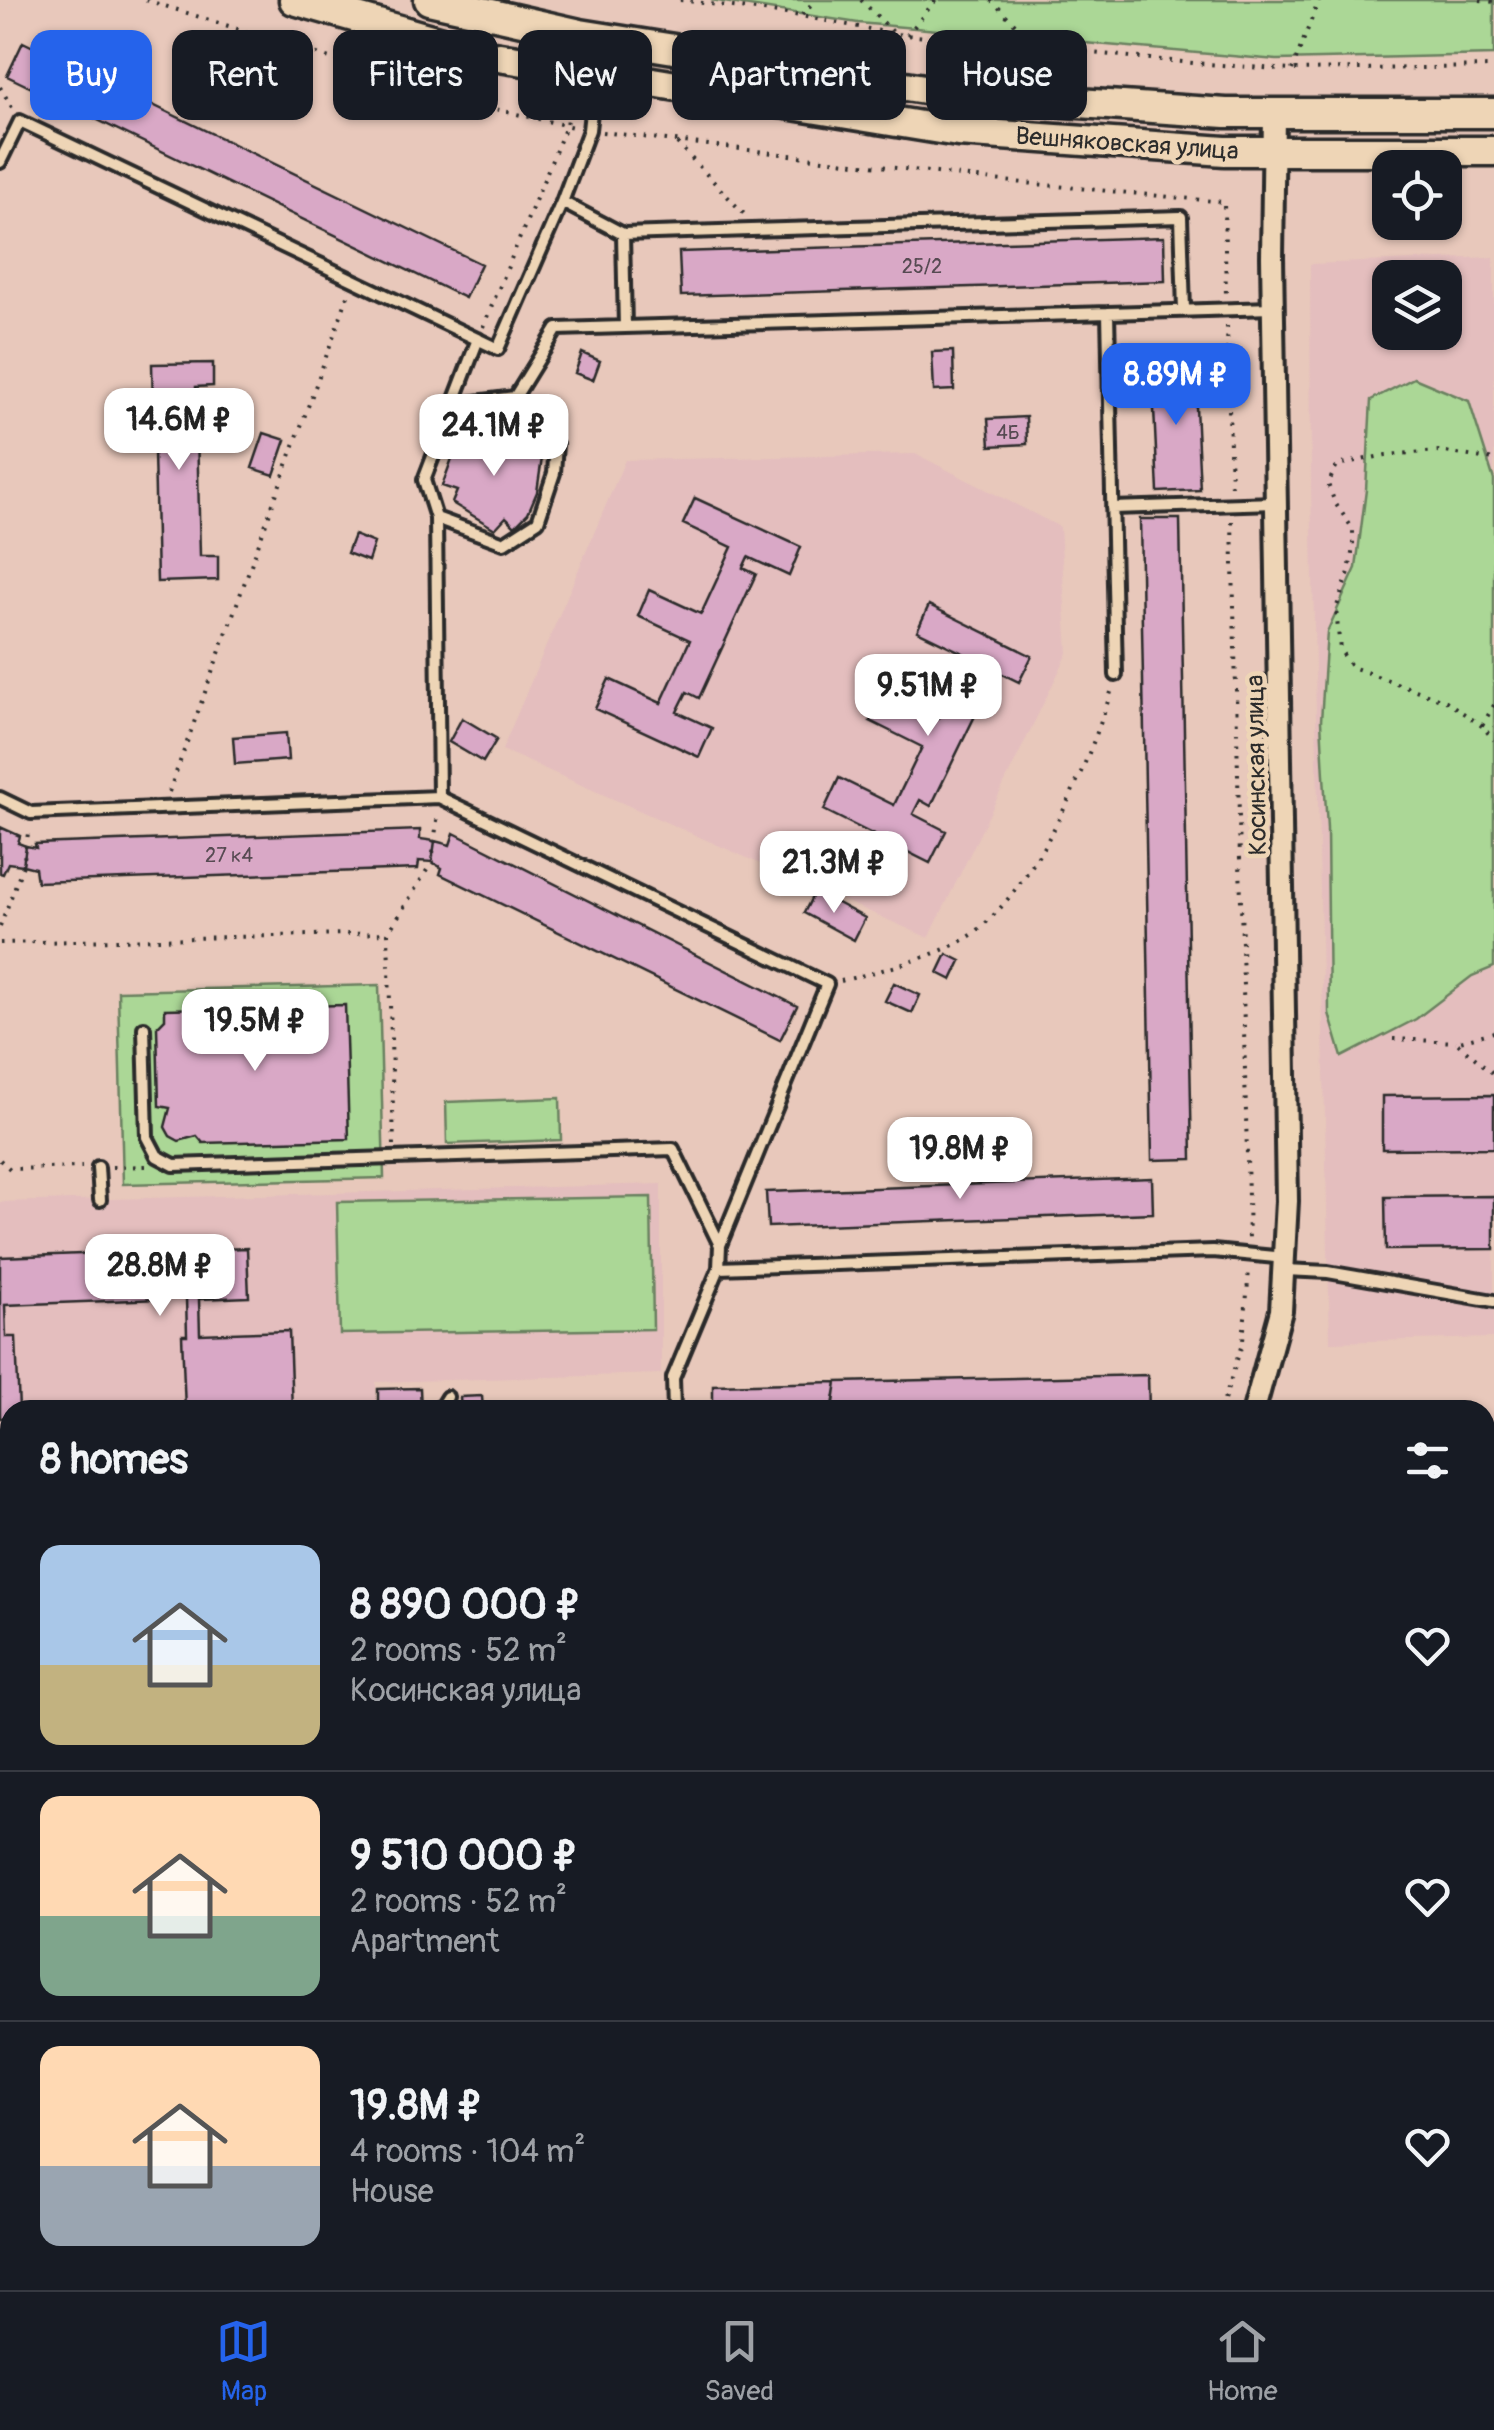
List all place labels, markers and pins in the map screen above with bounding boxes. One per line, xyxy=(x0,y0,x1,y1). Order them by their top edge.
pin: 8.89M ₽ xyxy=(1084,343,1268,428)
pin: 14.6M ₽ xyxy=(87,388,271,473)
pin: 24.1M ₽ xyxy=(402,394,586,479)
pin: 9.51M ₽ xyxy=(836,654,1020,739)
pin: 21.3M ₽ xyxy=(742,831,926,916)
pin: 19.5M ₽ xyxy=(163,989,347,1074)
pin: 19.8M ₽ xyxy=(868,1117,1052,1202)
pin: 28.8M ₽ xyxy=(68,1234,252,1319)

